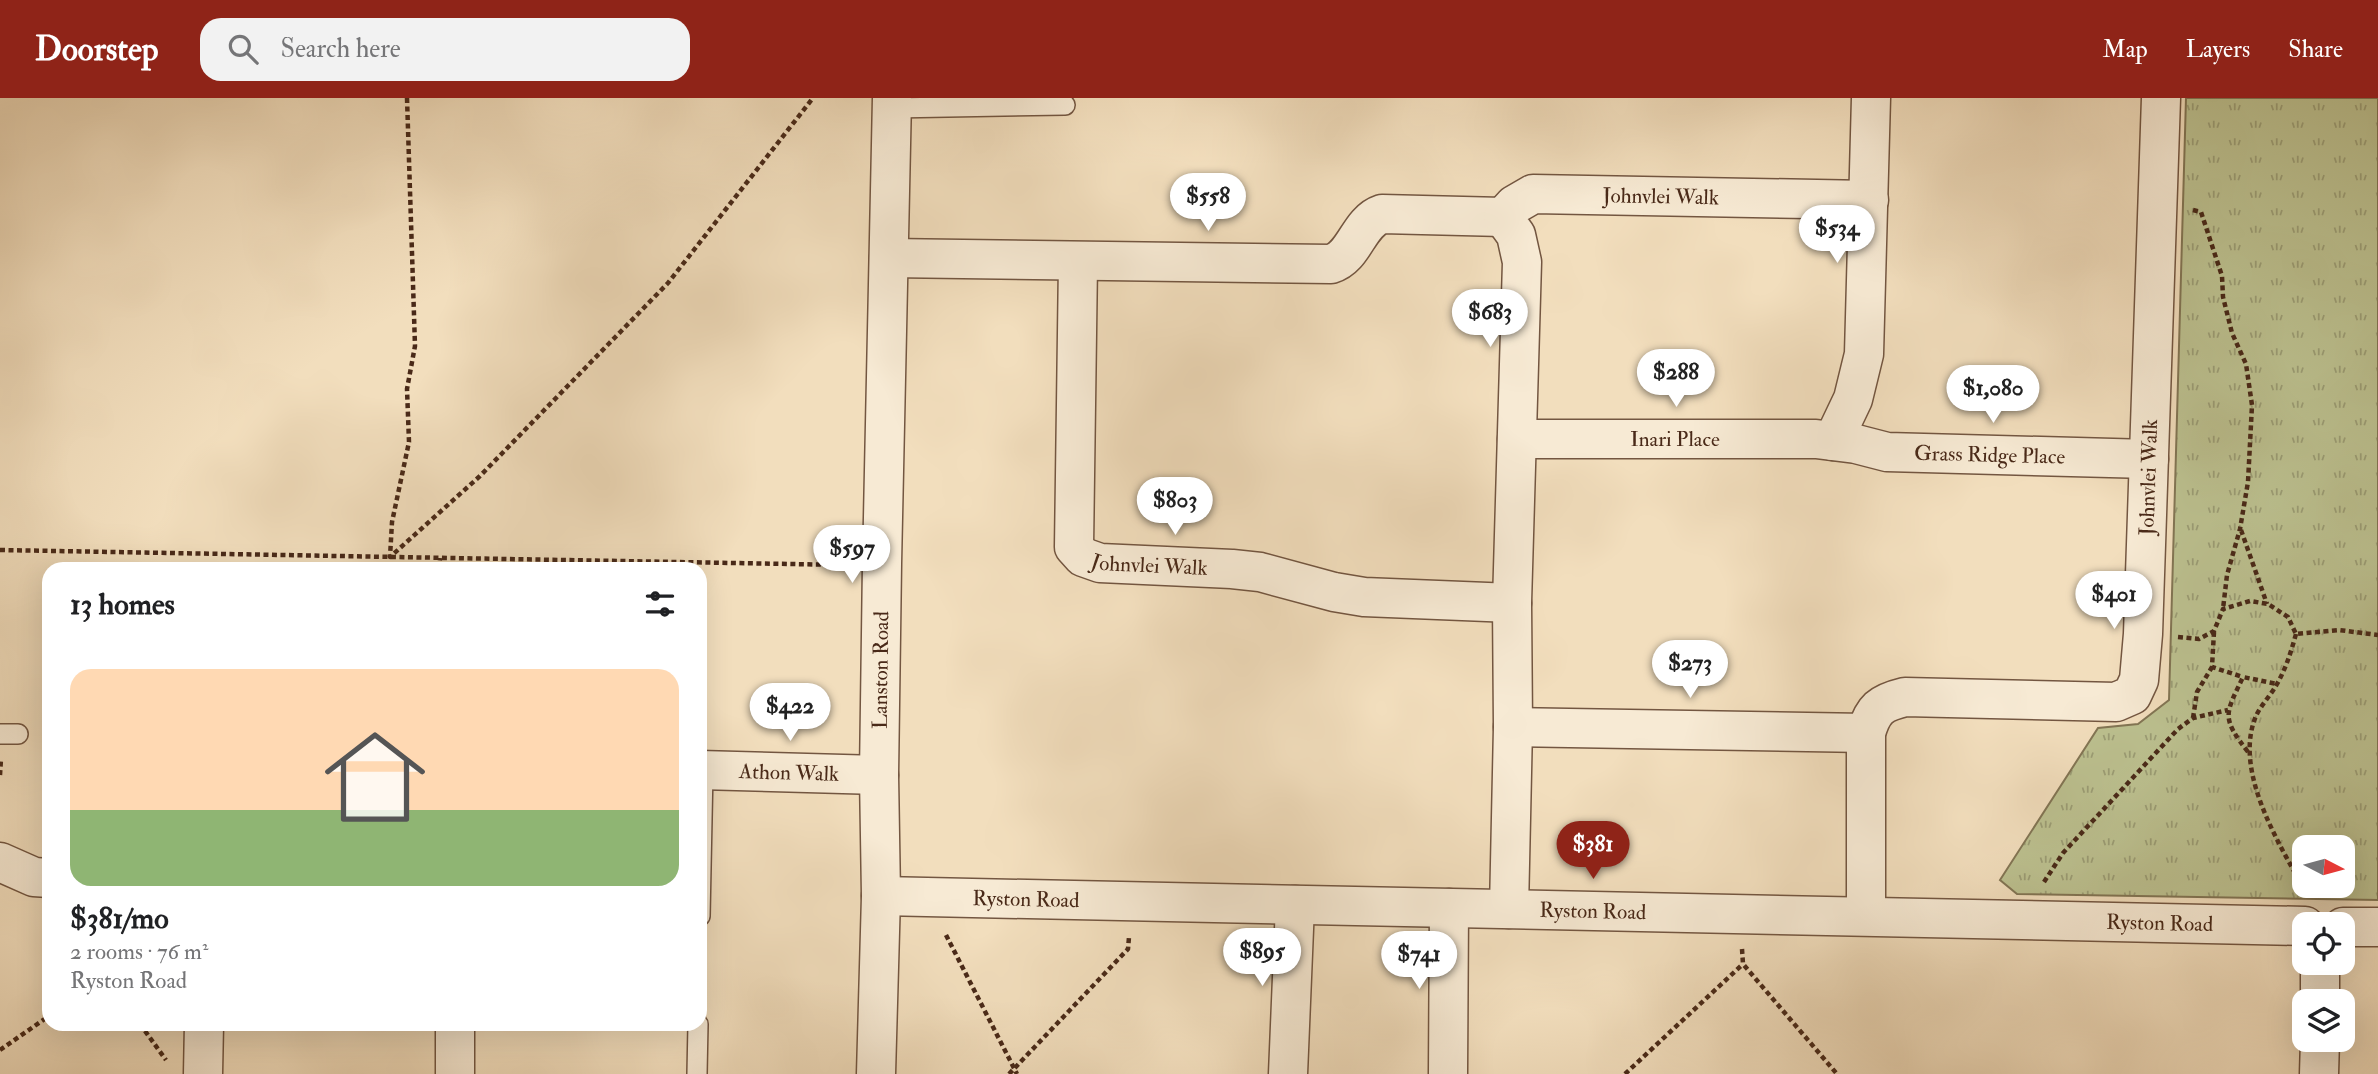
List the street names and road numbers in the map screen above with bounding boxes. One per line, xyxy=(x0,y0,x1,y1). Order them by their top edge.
street label: Johnvlei Walk xyxy=(1601,182,1719,211)
street label: Johnvlei Walk xyxy=(2133,419,2164,537)
street label: Inari Place xyxy=(1630,426,1720,453)
street label: Grass Ridge Place xyxy=(1914,439,2066,470)
street label: Johnvlei Walk xyxy=(1086,547,1208,581)
street label: Lanston Road xyxy=(866,610,895,729)
street label: Athon Walk xyxy=(738,758,839,787)
street label: Ryston Road xyxy=(972,884,1080,914)
street label: Ryston Road xyxy=(1539,896,1647,926)
street label: Ryston Road xyxy=(2106,908,2214,938)

